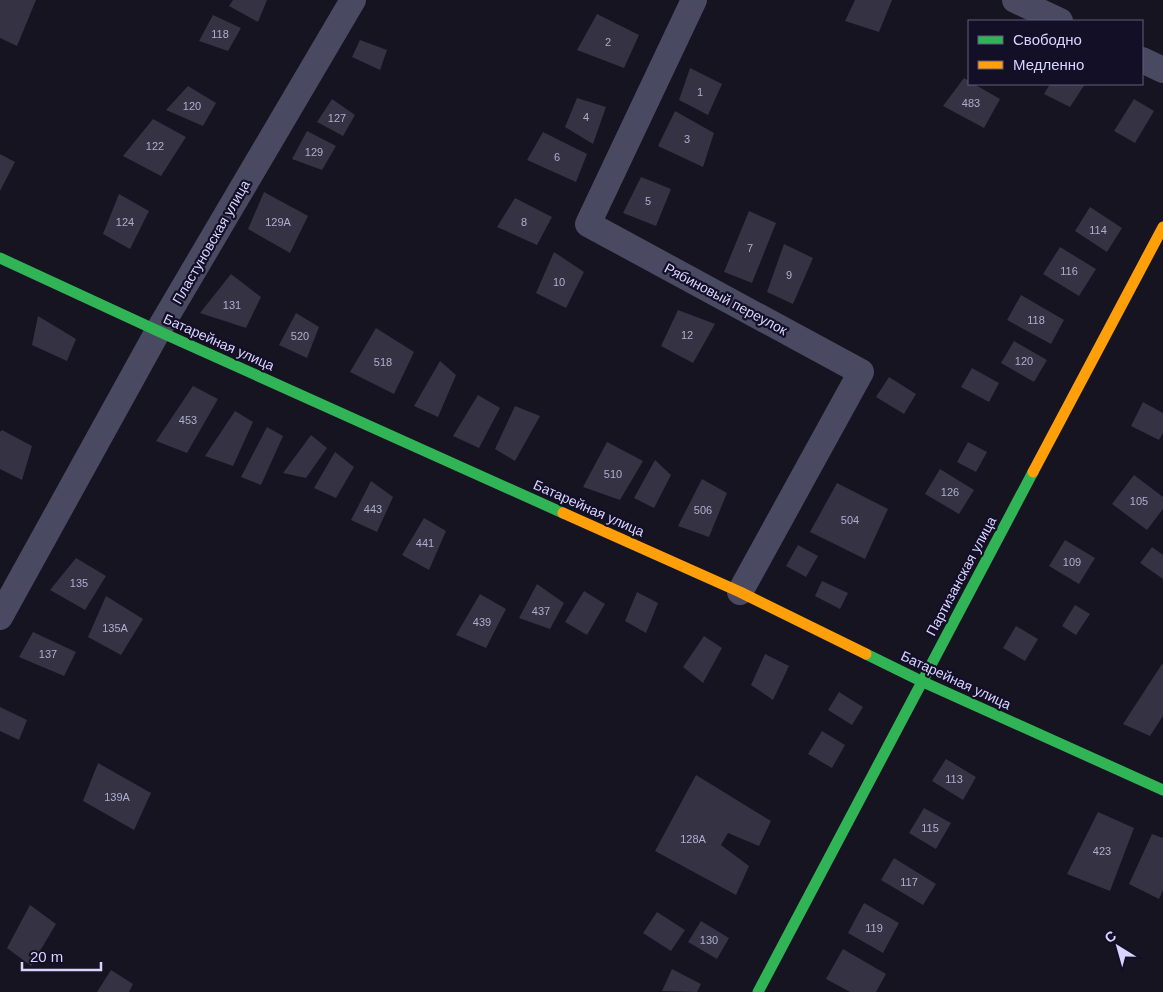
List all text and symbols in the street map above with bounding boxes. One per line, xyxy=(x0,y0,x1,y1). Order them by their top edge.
legend xyxy=(968,20,1143,85)
house number: 118 xyxy=(211,28,229,40)
text: Свободно xyxy=(1013,31,1082,48)
house number: 2 xyxy=(605,36,611,48)
text: Медленно xyxy=(1013,56,1084,73)
house number: 1 xyxy=(697,86,703,98)
house number: 483 xyxy=(962,97,980,109)
house number: 120 xyxy=(183,100,201,112)
house number: 4 xyxy=(583,111,589,123)
house number: 127 xyxy=(328,112,346,124)
house number: 3 xyxy=(684,133,690,145)
house number: 122 xyxy=(146,140,164,152)
house number: 129 xyxy=(305,146,323,158)
house number: 6 xyxy=(554,151,560,163)
street label: Пластуновская улица xyxy=(169,177,253,307)
house number: 5 xyxy=(645,195,651,207)
house number: 124 xyxy=(116,216,134,228)
house number: 129А xyxy=(265,216,292,228)
house number: 8 xyxy=(521,216,527,228)
house number: 114 xyxy=(1089,224,1107,236)
house number: 7 xyxy=(747,242,753,254)
street label: Рябиновый переулок xyxy=(662,260,791,339)
house number: 116 xyxy=(1060,265,1078,277)
house number: 9 xyxy=(786,269,792,281)
house number: 10 xyxy=(553,276,565,288)
house number: 131 xyxy=(223,299,241,311)
street label: Батарейная улица xyxy=(161,310,277,374)
house number: 118 xyxy=(1027,314,1045,326)
house number: 12 xyxy=(681,329,693,341)
house number: 520 xyxy=(291,330,309,342)
house number: 120 xyxy=(1015,355,1033,367)
house number: 518 xyxy=(374,356,392,368)
house number: 453 xyxy=(179,414,197,426)
house number: 510 xyxy=(604,468,622,480)
street label: Батарейная улица xyxy=(531,476,647,540)
house number: 126 xyxy=(941,486,959,498)
house number: 105 xyxy=(1130,495,1148,507)
house number: 443 xyxy=(364,503,382,515)
house number: 506 xyxy=(694,504,712,516)
street label: Партизанская улица xyxy=(923,513,999,638)
house number: 504 xyxy=(841,514,859,526)
house number: 441 xyxy=(416,537,434,549)
house number: 109 xyxy=(1063,556,1081,568)
house number: 135 xyxy=(70,577,88,589)
house number: 437 xyxy=(532,605,550,617)
house number: 439 xyxy=(473,616,491,628)
house number: 135А xyxy=(102,622,129,634)
street label: Батарейная улица xyxy=(898,647,1014,713)
house number: 137 xyxy=(39,648,57,660)
house number: 113 xyxy=(945,773,963,785)
house number: 139А xyxy=(104,791,131,803)
house number: 115 xyxy=(921,822,939,834)
house number: 128А xyxy=(680,833,707,845)
house number: 423 xyxy=(1093,845,1111,857)
house number: 117 xyxy=(900,876,918,888)
house number: 119 xyxy=(865,922,883,934)
north arrow xyxy=(1093,922,1143,972)
text: С xyxy=(1101,927,1119,946)
house number: 130 xyxy=(700,934,718,946)
scale bar xyxy=(22,940,101,972)
text: 20 m xyxy=(30,948,63,965)

